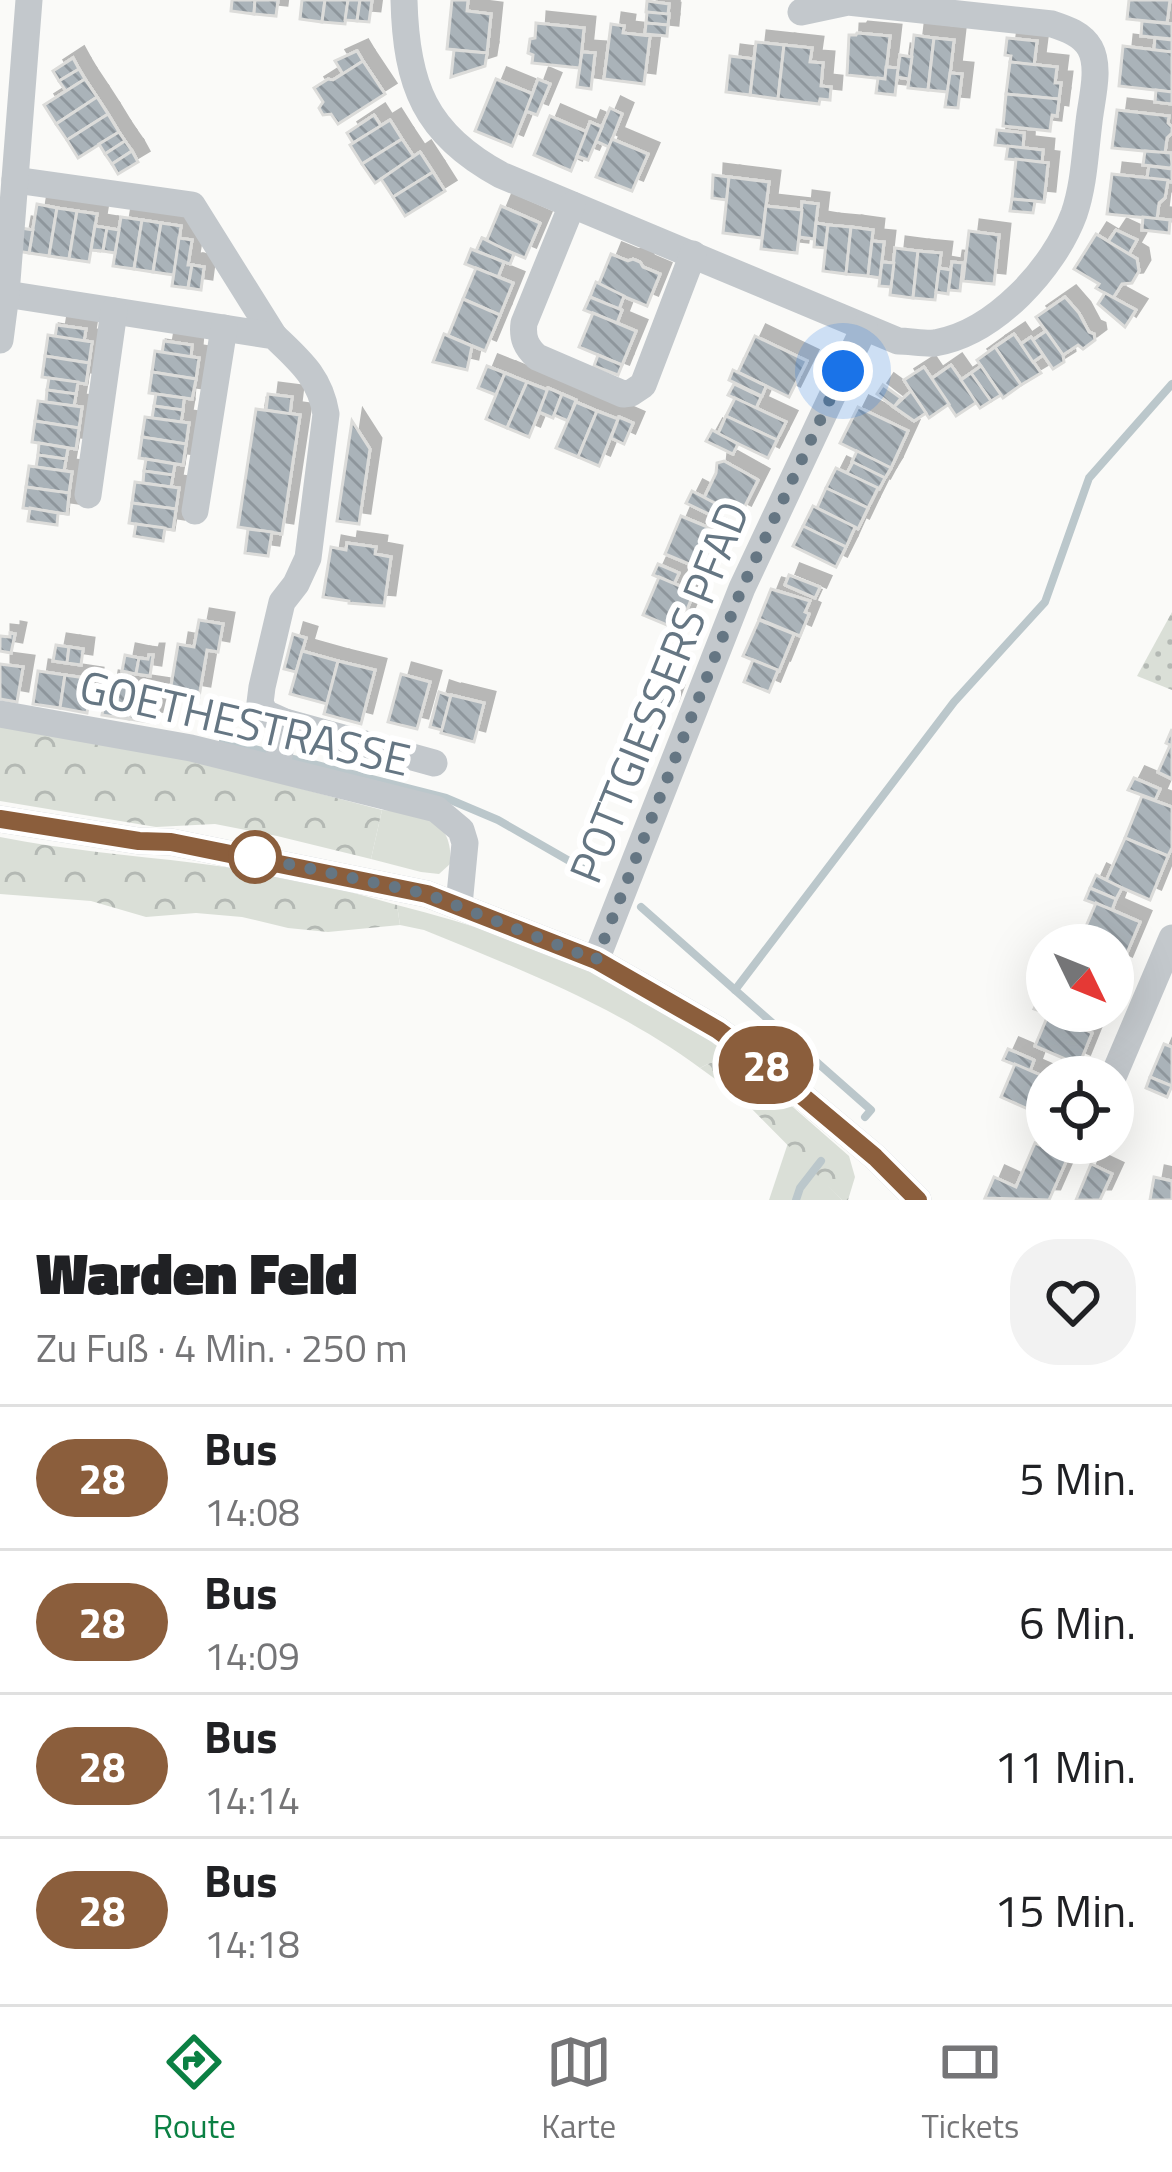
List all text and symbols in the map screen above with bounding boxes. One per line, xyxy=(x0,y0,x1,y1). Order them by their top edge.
your location xyxy=(813,341,873,401)
street label: POTTGIESSERS PFAD xyxy=(551,491,766,892)
street label: GOETHESTRASSE xyxy=(74,651,417,793)
unlabelled marker xyxy=(230,832,280,882)
north arrow xyxy=(1026,924,1134,1032)
map controls xyxy=(1026,924,1134,1164)
line badge: 28 xyxy=(712,1026,820,1104)
text: 28 xyxy=(742,1033,790,1097)
button: locate xyxy=(1026,1056,1134,1164)
text: Warden Feld xyxy=(36,1229,357,1316)
button: heart xyxy=(1010,1239,1136,1365)
text: Zu Fuß · 4 Min. · 250 m xyxy=(36,1318,408,1377)
text: Bus xyxy=(204,1414,278,1482)
text: 5 Min. xyxy=(1019,1444,1136,1512)
text: 28 xyxy=(78,1446,126,1510)
text: 14:08 xyxy=(204,1482,300,1541)
text: Bus xyxy=(204,1558,278,1626)
text: 6 Min. xyxy=(1019,1588,1136,1656)
text: 28 xyxy=(78,1590,126,1654)
text: 14:09 xyxy=(204,1626,300,1685)
text: Bus xyxy=(204,1702,278,1770)
text: 11 Min. xyxy=(994,1732,1136,1800)
text: 28 xyxy=(78,1734,126,1798)
text: 14:14 xyxy=(204,1770,300,1829)
text: Bus xyxy=(204,1846,278,1914)
text: 15 Min. xyxy=(994,1876,1136,1944)
text: 28 xyxy=(78,1878,126,1942)
text: 14:18 xyxy=(204,1914,300,1973)
tab: Route xyxy=(153,2029,236,2151)
tab: Karte xyxy=(541,2029,616,2151)
tab: Tickets xyxy=(921,2029,1019,2151)

